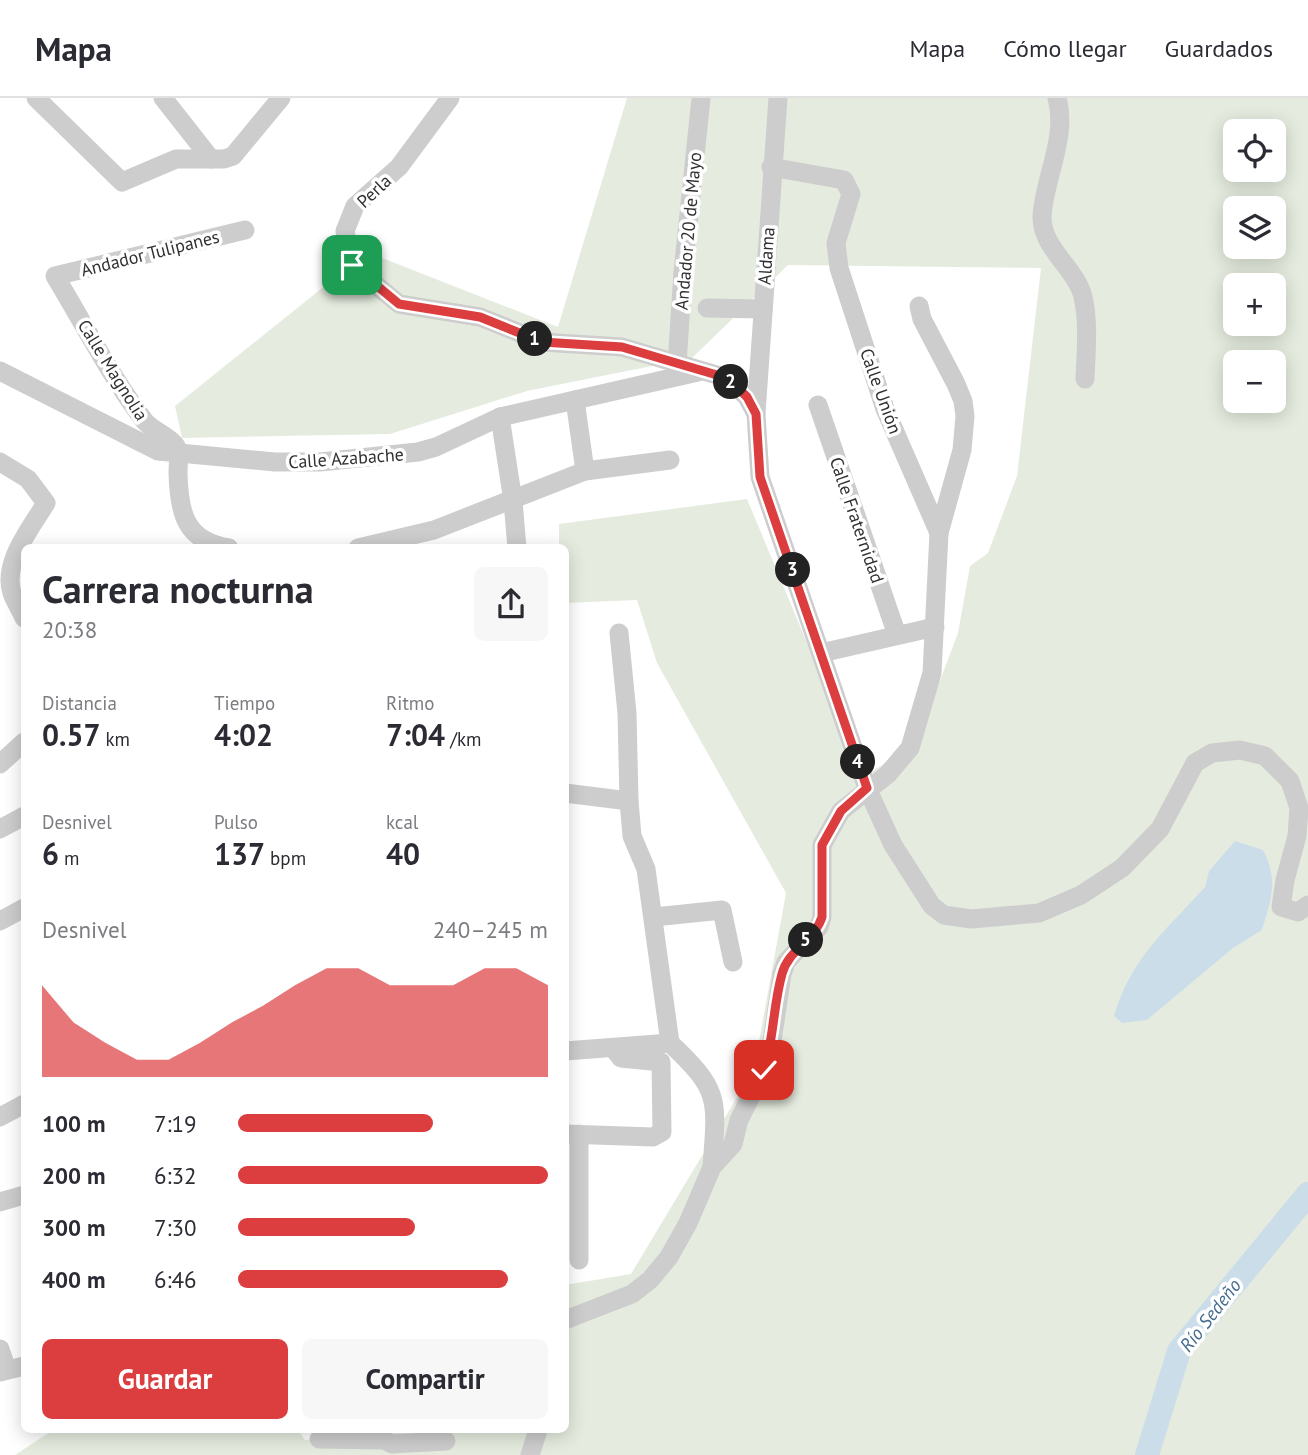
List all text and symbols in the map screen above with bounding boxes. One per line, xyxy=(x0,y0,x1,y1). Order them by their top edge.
text: Mapa xyxy=(35,27,112,70)
text: Mapa xyxy=(909,33,965,64)
text: Cómo llegar xyxy=(1003,33,1127,64)
text: Guardados xyxy=(1165,33,1273,64)
map controls xyxy=(1223,119,1286,413)
button: locate xyxy=(1223,119,1286,182)
street label: Andador 20 de Mayo xyxy=(670,151,706,311)
street label: Perla xyxy=(352,169,396,213)
button: layers xyxy=(1223,196,1286,259)
street label: Andador Tulipanes xyxy=(78,225,222,281)
street label: Aldama xyxy=(753,226,779,286)
pin xyxy=(322,235,382,295)
icon: arrive xyxy=(333,246,371,284)
button: + xyxy=(1223,273,1286,336)
street label: Calle Magnolia xyxy=(73,315,153,425)
pin: 1 xyxy=(518,322,552,356)
text: 1 xyxy=(529,326,540,350)
street label: Calle Unión xyxy=(855,345,907,437)
button: − xyxy=(1223,350,1286,413)
pin: 2 xyxy=(714,364,748,400)
text: 2 xyxy=(725,369,736,393)
street label: Calle Azabache xyxy=(288,442,404,474)
street label: Calle Fraternidad xyxy=(825,454,889,586)
pin: 3 xyxy=(776,552,810,588)
text: 3 xyxy=(787,557,798,581)
text: Carrera nocturna xyxy=(42,564,314,613)
button: share xyxy=(474,567,548,641)
text: 20:38 xyxy=(42,615,97,644)
text: Distancia xyxy=(42,691,117,715)
text: Tiempo xyxy=(214,691,275,715)
text: Ritmo xyxy=(386,691,434,715)
text: 0.57 xyxy=(42,715,100,754)
text: 4:02 xyxy=(214,715,273,754)
text: 7:04 xyxy=(386,715,445,754)
text: km xyxy=(100,727,130,751)
text: /km xyxy=(445,727,481,751)
pin: 4 xyxy=(840,744,876,780)
text: 4 xyxy=(852,749,863,773)
text: Desnivel xyxy=(42,810,112,834)
text: Pulso xyxy=(214,810,258,834)
text: kcal xyxy=(386,810,418,834)
text: 6 xyxy=(42,834,59,873)
text: 137 xyxy=(214,834,265,873)
text: 40 xyxy=(386,834,420,873)
text: m xyxy=(59,846,80,870)
text: bpm xyxy=(265,846,306,870)
text: Desnivel xyxy=(42,915,126,944)
text: 240–245 m xyxy=(433,915,548,944)
pin: 5 xyxy=(788,922,824,958)
text: 5 xyxy=(800,927,811,951)
pin xyxy=(734,1040,794,1100)
icon: check xyxy=(745,1051,783,1089)
text: 100 m xyxy=(42,1109,105,1138)
text: 7:19 xyxy=(154,1109,197,1138)
text: 200 m xyxy=(42,1161,105,1190)
text: 6:32 xyxy=(154,1161,197,1190)
text: 300 m xyxy=(42,1213,105,1242)
text: 7:30 xyxy=(154,1213,197,1242)
text: 400 m xyxy=(42,1265,105,1294)
text: 6:46 xyxy=(154,1265,197,1294)
water label: Río Sedeño xyxy=(1174,1274,1246,1356)
button: Guardar xyxy=(42,1339,288,1419)
button: Compartir xyxy=(302,1339,548,1419)

